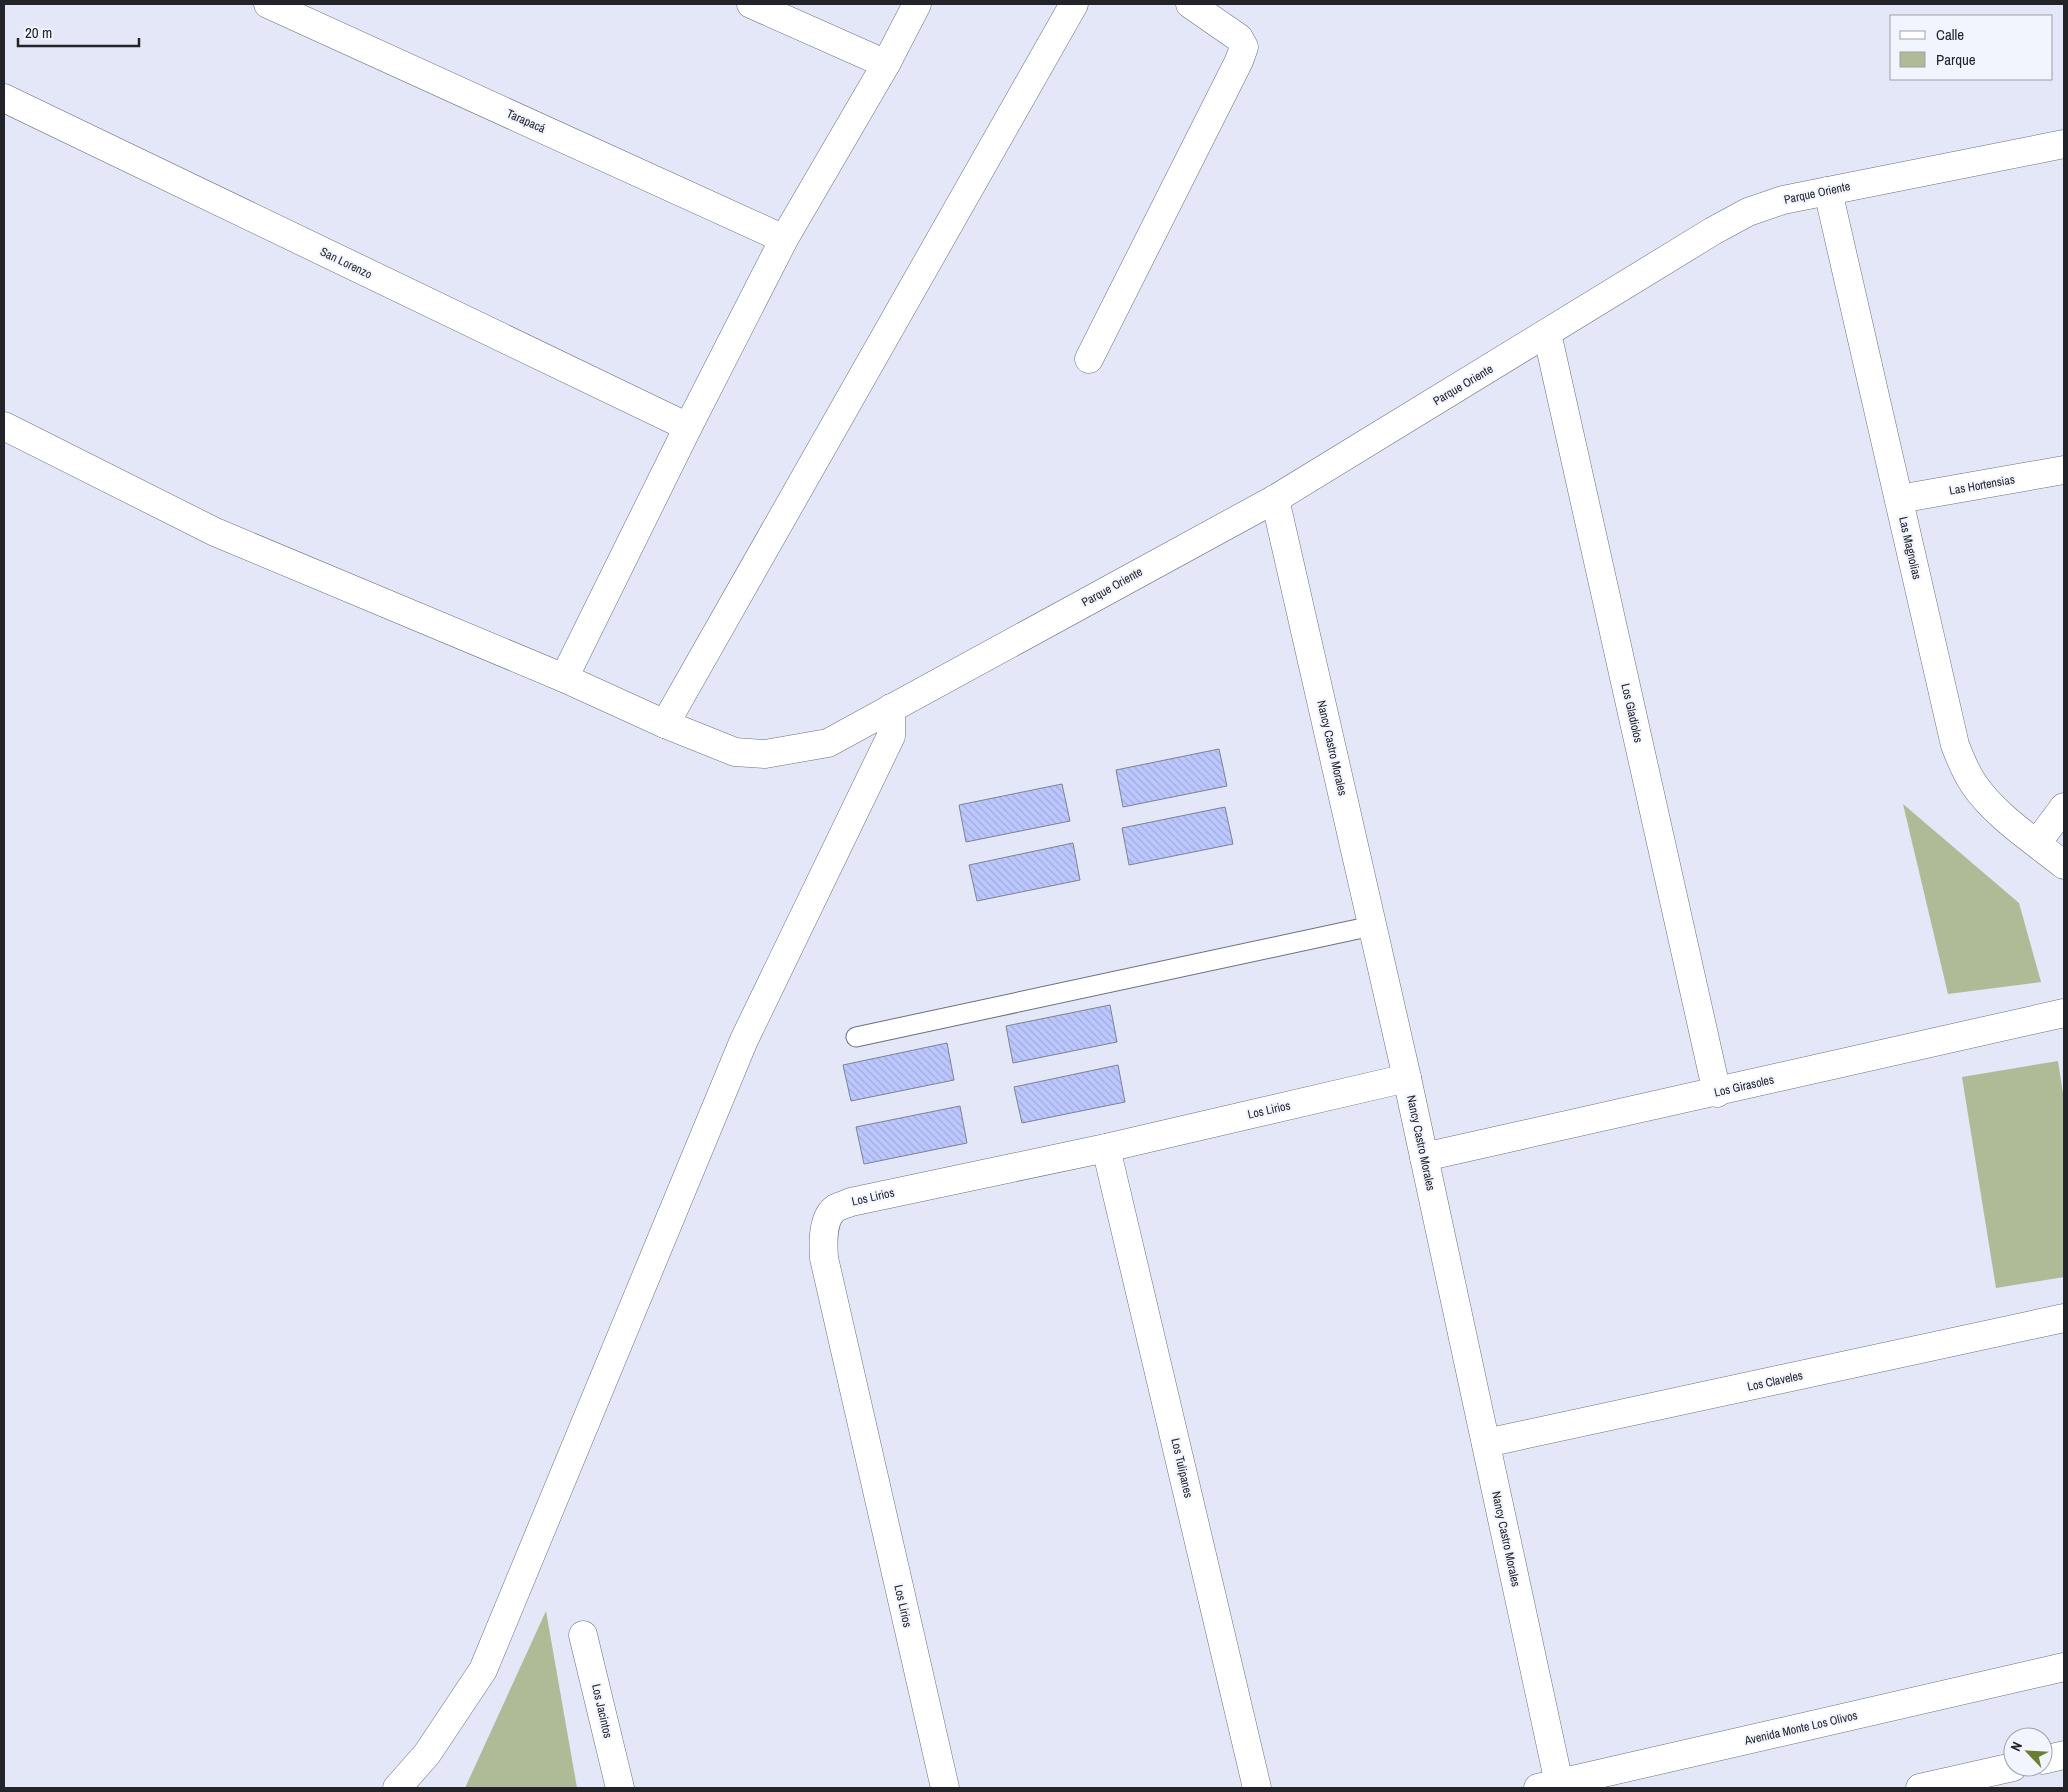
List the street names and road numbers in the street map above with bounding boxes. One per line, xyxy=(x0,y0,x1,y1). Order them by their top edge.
street label: Tarapacá xyxy=(504,105,548,137)
street label: Parque Oriente xyxy=(1782,178,1852,208)
street label: San Lorenzo xyxy=(317,244,375,282)
street label: Parque Oriente xyxy=(1430,361,1496,409)
street label: Las Hortensias xyxy=(1948,471,2016,499)
street label: Las Magnolias xyxy=(1895,515,1925,581)
street label: Parque Oriente xyxy=(1079,564,1145,610)
street label: Los Gladiolos xyxy=(1617,682,1647,744)
street label: Nancy Castro Morales xyxy=(1313,699,1351,797)
street label: Los Girasoles xyxy=(1713,1071,1775,1101)
street label: Nancy Castro Morales xyxy=(1403,1094,1439,1192)
street label: Los Lirios xyxy=(1246,1097,1292,1123)
street label: Los Lirios xyxy=(850,1184,896,1210)
street label: Los Claveles xyxy=(1746,1367,1804,1395)
street label: Los Tulipanes xyxy=(1167,1437,1197,1499)
street label: Nancy Castro Morales xyxy=(1488,1490,1524,1588)
street label: Los Lirios xyxy=(890,1583,916,1629)
street label: Los Jacintos xyxy=(588,1682,616,1740)
street label: Avenida Monte Los Olivos xyxy=(1742,1707,1859,1749)

